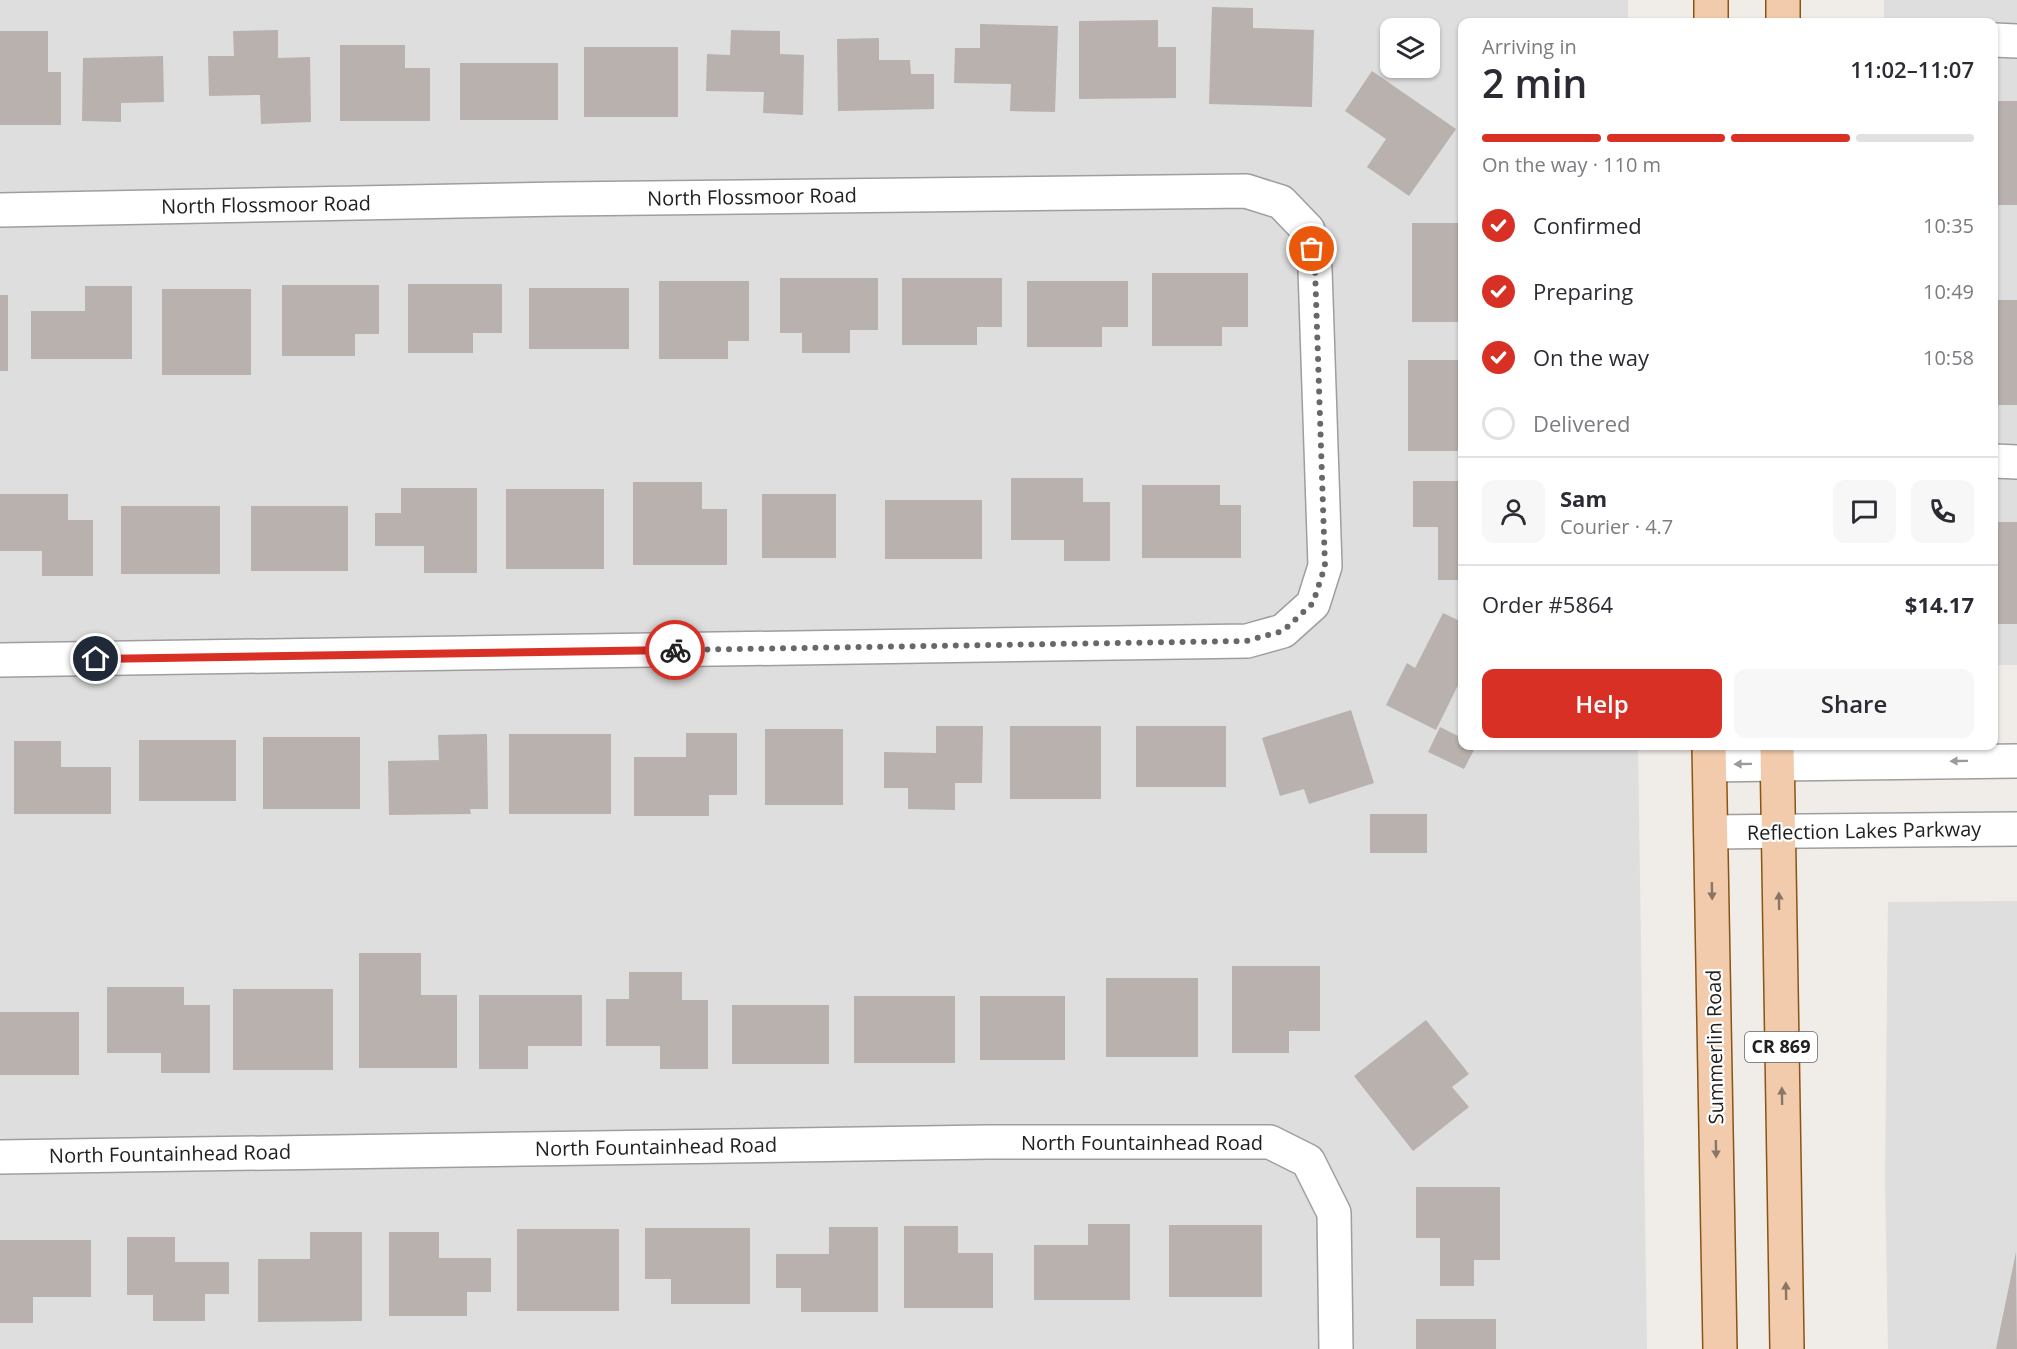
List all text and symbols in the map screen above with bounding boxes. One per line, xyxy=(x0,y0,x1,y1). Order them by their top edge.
map controls xyxy=(1380,18,1440,78)
button: layers xyxy=(1380,18,1440,78)
text: Arriving in xyxy=(1482,33,1577,60)
text: 11:02–11:07 xyxy=(1850,54,1974,84)
text: 2 min xyxy=(1482,56,1587,109)
text: On the way · 110 m xyxy=(1482,151,1661,178)
street label: North Flossmoor Road xyxy=(647,181,857,212)
street label: North Flossmoor Road xyxy=(161,189,371,220)
icon: check xyxy=(1482,209,1515,242)
text: Confirmed xyxy=(1533,210,1642,240)
text: 10:35 xyxy=(1923,212,1974,239)
pin xyxy=(1286,223,1337,274)
icon: bag xyxy=(1295,232,1328,265)
icon: check xyxy=(1482,275,1515,308)
text: Preparing xyxy=(1533,276,1633,306)
text: 10:49 xyxy=(1923,278,1974,305)
icon: check xyxy=(1482,341,1515,374)
text: On the way xyxy=(1533,342,1649,372)
text: 10:58 xyxy=(1923,344,1974,371)
text: Delivered xyxy=(1533,408,1631,438)
button: person xyxy=(1482,480,1545,543)
button: chat xyxy=(1833,480,1896,543)
button: phone xyxy=(1911,480,1974,543)
text: Sam xyxy=(1560,483,1607,513)
text: Courier · 4.7 xyxy=(1560,513,1673,540)
text: Order #5864 xyxy=(1482,589,1613,619)
text: $14.17 xyxy=(1905,589,1974,619)
courier xyxy=(645,620,705,680)
pin xyxy=(70,633,121,684)
icon: bike xyxy=(659,634,692,667)
icon: home xyxy=(79,642,112,675)
button: Help xyxy=(1482,669,1722,738)
button: Share xyxy=(1734,669,1974,738)
one-way arrow xyxy=(1949,757,1968,766)
one-way arrow xyxy=(1733,759,1752,769)
street label: Reflection Lakes Parkway xyxy=(1747,815,1982,846)
one-way arrow xyxy=(1707,881,1717,900)
one-way arrow xyxy=(1774,891,1783,910)
street label: Summerlin Road xyxy=(1700,969,1729,1125)
road number: CR 869 xyxy=(1745,1032,1817,1062)
one-way arrow xyxy=(1777,1086,1787,1105)
street label: North Fountainhead Road xyxy=(1021,1129,1263,1156)
street label: North Fountainhead Road xyxy=(535,1131,777,1162)
street label: North Fountainhead Road xyxy=(49,1138,291,1169)
one-way arrow xyxy=(1712,1139,1721,1158)
one-way arrow xyxy=(1781,1281,1791,1300)

